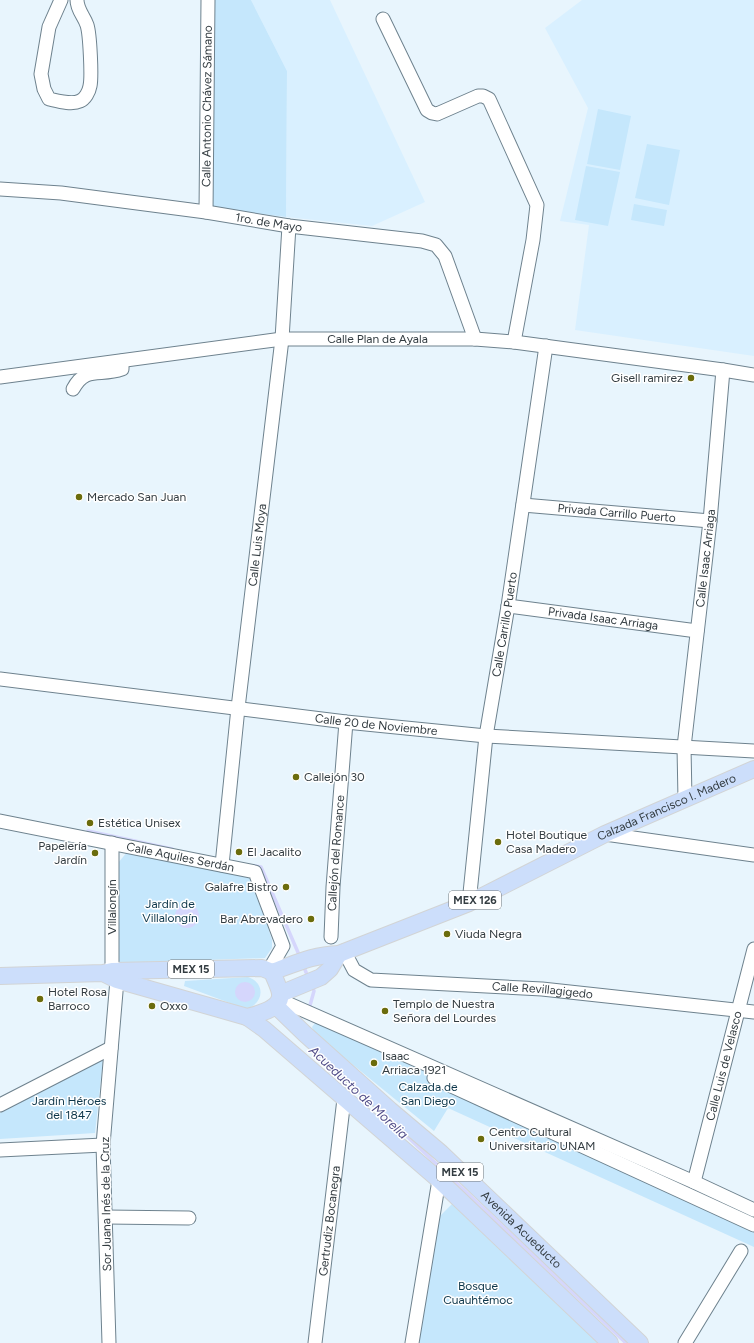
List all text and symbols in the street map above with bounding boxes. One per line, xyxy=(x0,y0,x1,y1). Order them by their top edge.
street label: Calle Antonio Chávez Sámano xyxy=(199,25,215,187)
street label: 1ro. de Mayo xyxy=(234,210,303,234)
street label: Calle Plan de Ayala xyxy=(327,332,428,346)
place label: Gisell ramirez xyxy=(611,371,683,385)
marker: Gisell ramirez xyxy=(686,373,696,383)
place label: Mercado San Juan xyxy=(87,490,186,504)
marker: Mercado San Juan xyxy=(74,492,84,502)
street label: Privada Carrillo Puerto xyxy=(557,501,676,525)
street label: Calle Luis Moya xyxy=(246,503,269,587)
street label: Calle Isaac Arriaga xyxy=(693,509,718,608)
street label: Calle Carrillo Puerto xyxy=(489,571,520,678)
street label: Privada Isaac Arriaga xyxy=(547,604,659,633)
street label: Calle 20 de Noviembre xyxy=(314,711,439,738)
place label: Callejón 30 xyxy=(304,770,365,784)
street label: Calzada Francisco I. Madero xyxy=(595,771,738,844)
marker: Callejón 30 xyxy=(291,772,301,782)
street label: Callejón del Romance xyxy=(325,794,347,911)
place label: Estética Unisex xyxy=(98,816,181,830)
marker: Estética Unisex xyxy=(85,818,95,828)
place label: Hotel Boutique Casa Madero xyxy=(506,828,588,856)
marker: Hotel Boutique Casa Madero xyxy=(493,837,503,847)
place label: Papelería Jardín xyxy=(38,839,87,867)
street label: Calle Aquiles Serdán xyxy=(125,839,236,875)
place label: El Jacalito xyxy=(247,845,302,859)
marker: El Jacalito xyxy=(234,847,244,857)
marker: Papelería Jardín xyxy=(90,848,100,858)
street label: Villalongín xyxy=(105,879,119,935)
place label: Galafre Bistro xyxy=(205,880,278,894)
marker: Galafre Bistro xyxy=(281,882,291,892)
road number: MEX 126 xyxy=(449,891,501,909)
park label: Jardín de Villalongín xyxy=(142,897,198,925)
place label: Bar Abrevadero xyxy=(220,912,303,926)
marker: Bar Abrevadero xyxy=(306,914,316,924)
place label: Viuda Negra xyxy=(455,927,522,941)
marker: Viuda Negra xyxy=(442,929,452,939)
road number: MEX 15 xyxy=(168,960,214,978)
street label: Calle Revillagigedo xyxy=(492,979,594,1001)
place label: Hotel Rosa Barroco xyxy=(48,985,107,1013)
marker: Hotel Rosa Barroco xyxy=(35,994,45,1004)
place label: Templo de Nuestra Señora del Lourdes xyxy=(393,997,496,1025)
place label: Oxxo xyxy=(160,999,188,1013)
marker: Oxxo xyxy=(147,1001,157,1011)
marker: Templo de Nuestra Señora del Lourdes xyxy=(380,1006,390,1016)
street label: Calle Luis de Velasco xyxy=(703,1009,745,1122)
water label: Acueducto de Morelia xyxy=(305,1042,411,1142)
place label: Isaac Arriaca 1921 xyxy=(382,1049,446,1077)
marker: Isaac Arriaca 1921 xyxy=(369,1058,379,1068)
park label: Calzada de San Diego xyxy=(398,1080,458,1108)
park label: Jardín Héroes del 1847 xyxy=(32,1094,107,1122)
place label: Centro Cultural Universitario UNAM xyxy=(489,1125,596,1153)
marker: Centro Cultural Universitario UNAM xyxy=(476,1134,486,1144)
street label: Sor Juana Inés de la Cruz xyxy=(98,1136,114,1271)
road number: MEX 15 xyxy=(437,1163,483,1181)
street label: Gertrudiz Bocanegra xyxy=(316,1165,343,1277)
street label: Avenida Acueducto xyxy=(478,1188,564,1271)
park label: Bosque Cuauhtémoc xyxy=(443,1279,513,1307)

